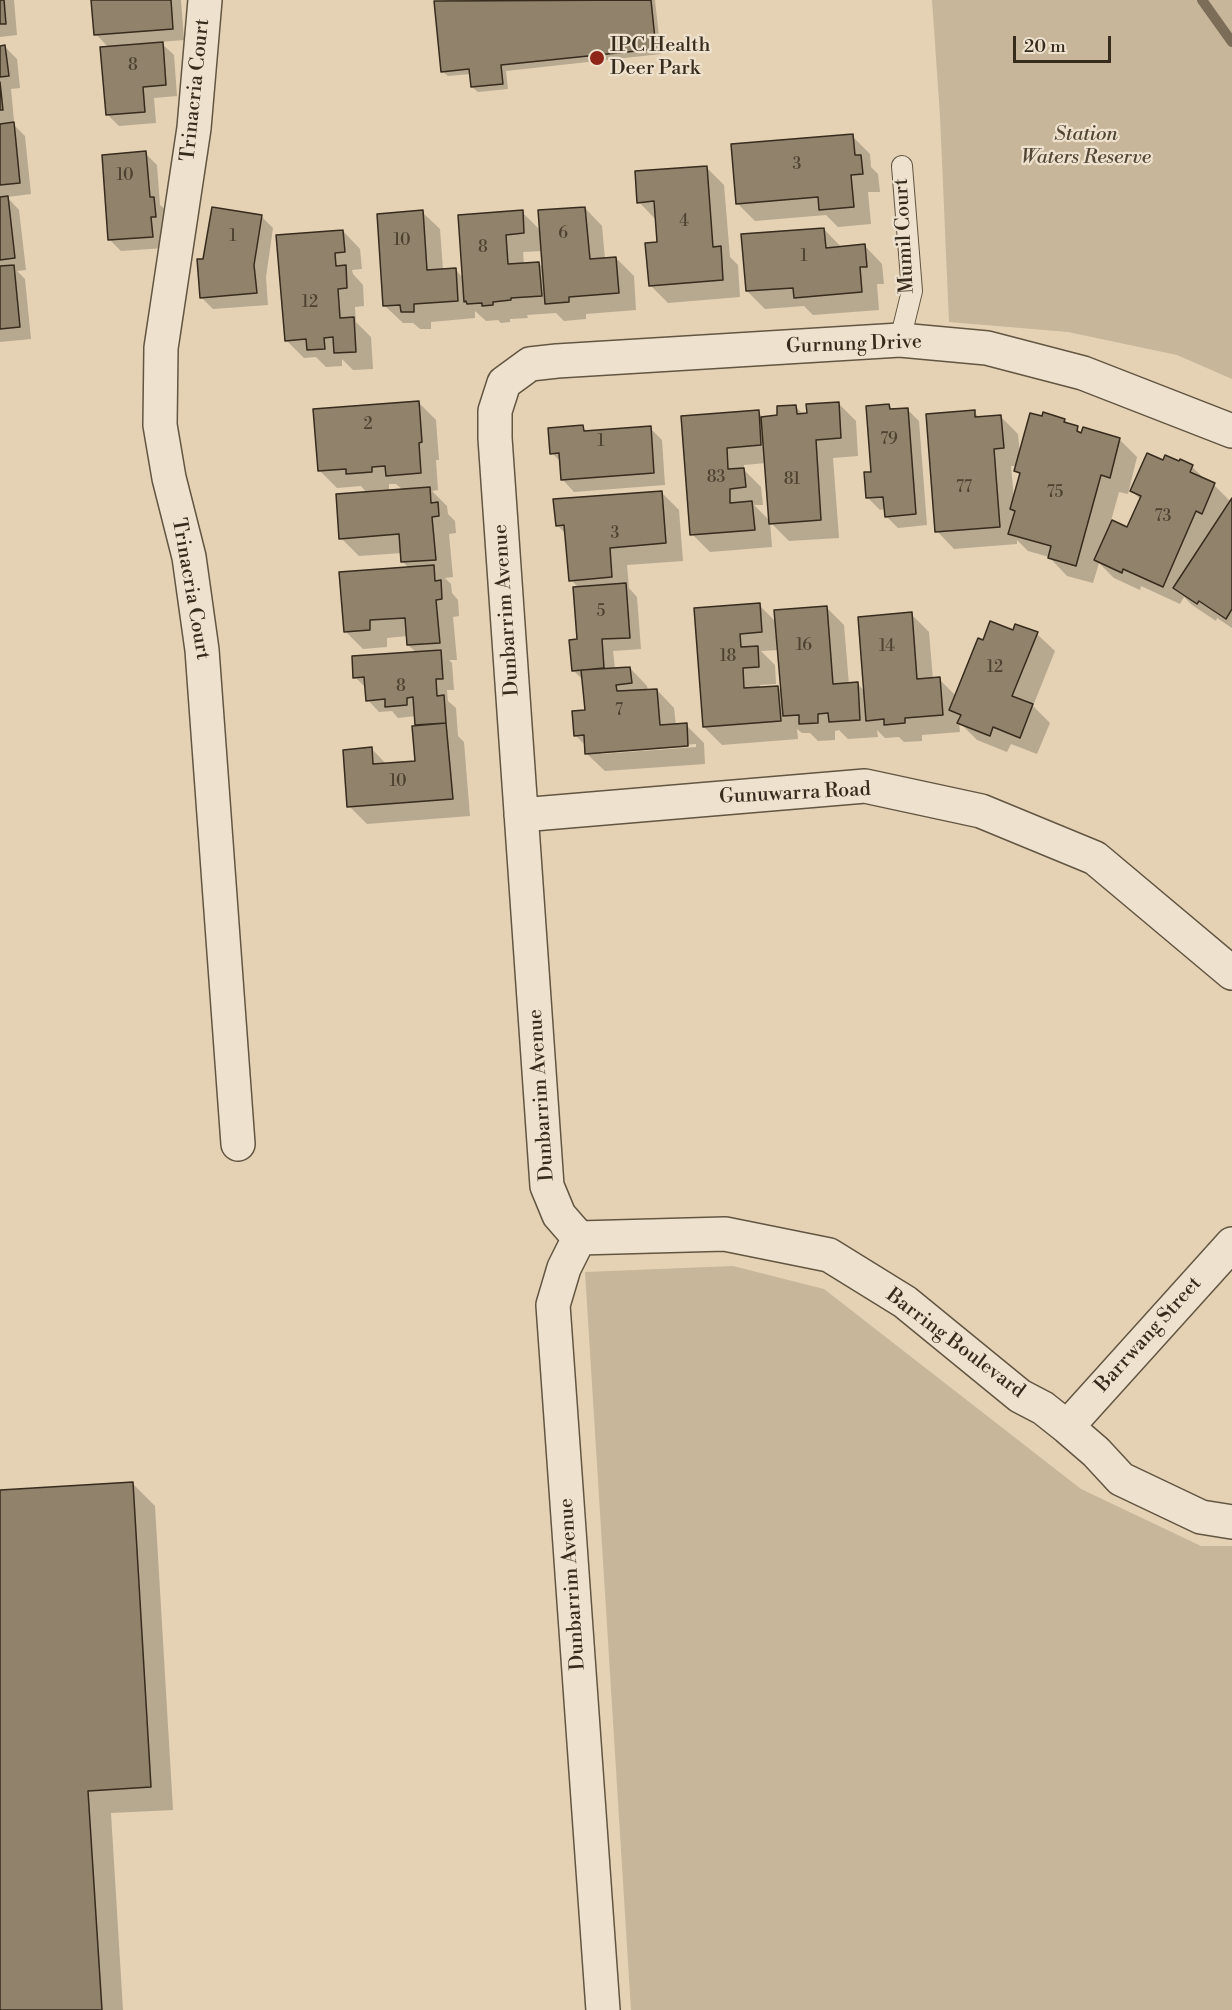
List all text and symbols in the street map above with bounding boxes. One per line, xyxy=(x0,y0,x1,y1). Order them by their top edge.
street label: Trinacria Court xyxy=(177,17,215,163)
scale bar xyxy=(1016,24,1114,62)
place label: IPC Health Deer Park xyxy=(610,34,711,81)
text: 20 m xyxy=(1024,35,1066,58)
marker: IPC Health Deer Park xyxy=(588,49,606,67)
house number: 8 xyxy=(128,56,138,76)
park label: Station Waters Reserve xyxy=(1021,123,1151,170)
house number: 3 xyxy=(793,155,801,175)
house number: 10 xyxy=(117,166,133,186)
street label: Mumil Court xyxy=(890,178,920,294)
house number: 4 xyxy=(679,212,689,232)
house number: 6 xyxy=(558,224,568,244)
house number: 1 xyxy=(230,227,236,247)
house number: 10 xyxy=(394,231,410,251)
house number: 8 xyxy=(478,238,488,258)
house number: 1 xyxy=(801,247,807,267)
house number: 12 xyxy=(302,293,318,313)
street label: Gurnung Drive xyxy=(786,331,922,359)
house number: 2 xyxy=(363,415,373,435)
house number: 79 xyxy=(880,430,898,450)
house number: 1 xyxy=(598,432,604,452)
house number: 83 xyxy=(707,468,725,488)
house number: 81 xyxy=(784,470,800,490)
house number: 77 xyxy=(956,478,972,498)
house number: 75 xyxy=(1047,483,1063,503)
house number: 73 xyxy=(1155,507,1171,527)
street label: Trinacria Court xyxy=(166,516,214,662)
street label: Dunbarrim Avenue xyxy=(489,523,525,697)
house number: 3 xyxy=(611,524,619,544)
house number: 5 xyxy=(597,602,605,622)
house number: 16 xyxy=(796,636,812,656)
house number: 14 xyxy=(879,637,895,657)
house number: 18 xyxy=(720,647,736,667)
house number: 12 xyxy=(987,658,1003,678)
house number: 8 xyxy=(396,677,406,697)
house number: 7 xyxy=(615,701,623,721)
house number: 10 xyxy=(390,772,406,792)
street label: Gunuwarra Road xyxy=(719,778,871,810)
street label: Dunbarrim Avenue xyxy=(524,1008,560,1182)
street label: Barrwang Street xyxy=(1091,1272,1207,1398)
street label: Barring Boulevard xyxy=(881,1284,1029,1404)
street label: Dunbarrim Avenue xyxy=(555,1497,591,1671)

